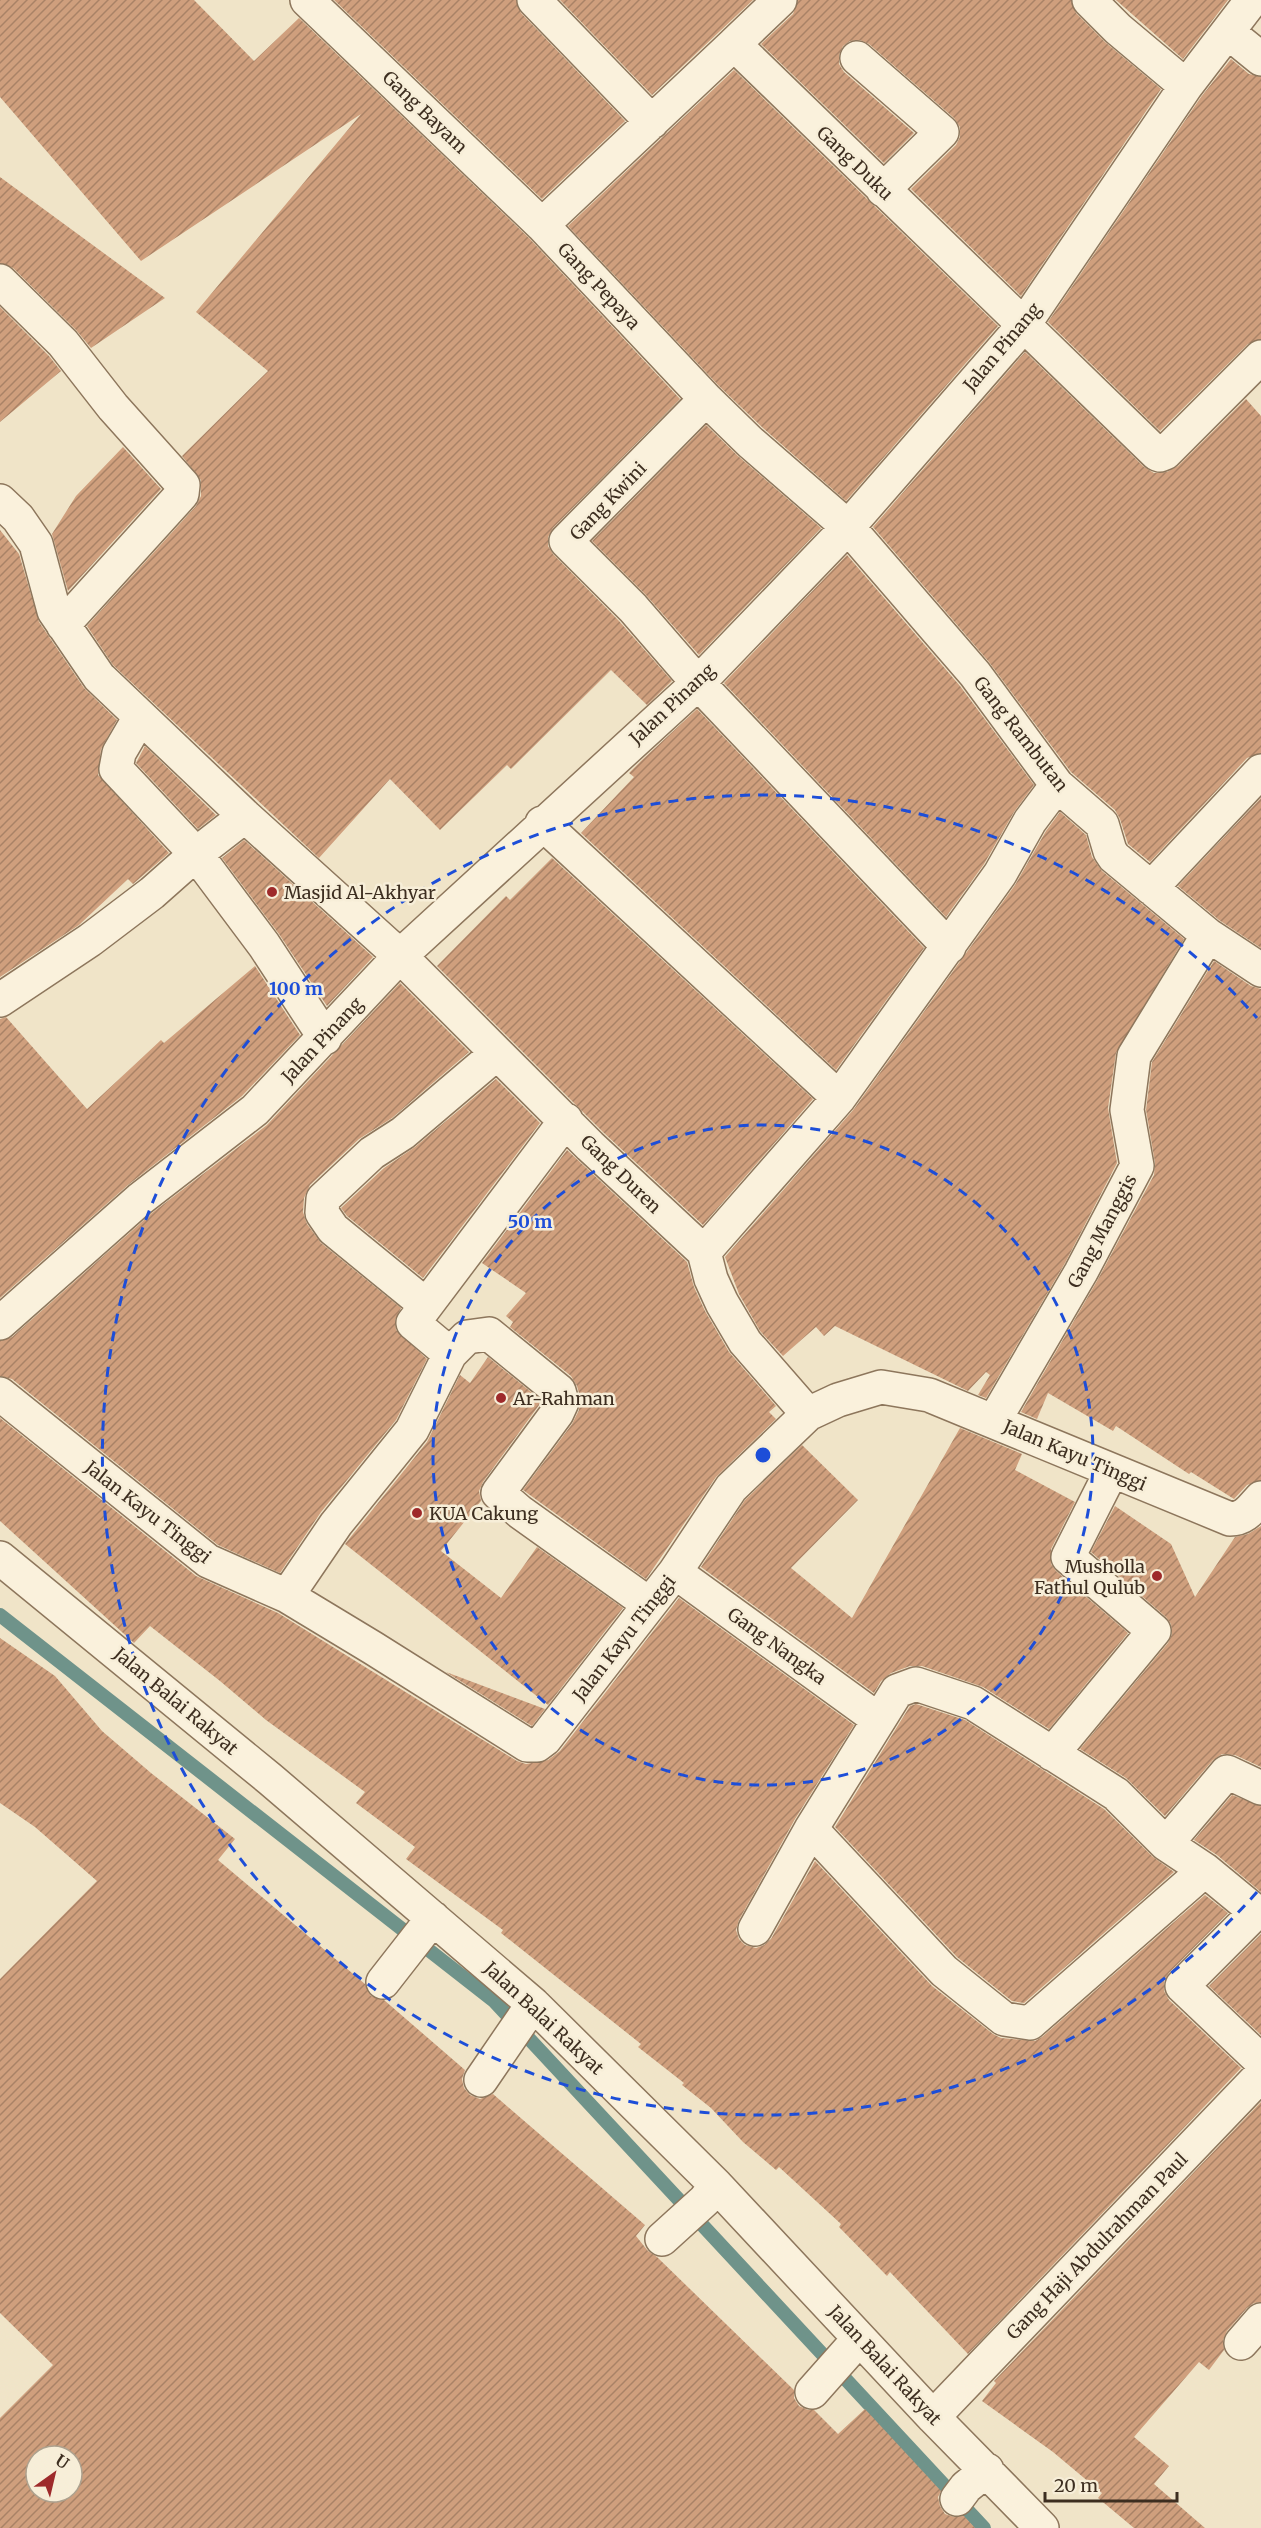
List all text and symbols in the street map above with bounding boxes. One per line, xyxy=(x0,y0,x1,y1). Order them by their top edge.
street label: Gang Bayam xyxy=(378,66,472,158)
street label: Gang Duku xyxy=(812,121,898,205)
street label: Gang Pepaya xyxy=(553,238,645,335)
street label: Jalan Pinang xyxy=(958,298,1046,397)
street label: Gang Kwini xyxy=(565,457,651,545)
street label: Jalan Pinang xyxy=(624,658,720,750)
street label: Gang Rambutan xyxy=(969,672,1073,796)
place label: Masjid Al-Akhyar xyxy=(284,881,436,904)
marker: Masjid Al-Akhyar xyxy=(265,885,279,899)
text: 100 m xyxy=(269,977,323,1000)
street label: Jalan Pinang xyxy=(276,992,368,1088)
street label: Gang Duren xyxy=(576,1130,666,1218)
street label: Gang Manggis xyxy=(1062,1170,1142,1292)
text: 50 m xyxy=(508,1210,552,1233)
place label: Ar-Rahman xyxy=(512,1387,615,1410)
marker: Ar-Rahman xyxy=(494,1391,508,1405)
street label: Jalan Kayu Tinggi xyxy=(999,1414,1150,1496)
centre of rings xyxy=(753,1445,773,1465)
street label: Jalan Kayu Tinggi xyxy=(80,1455,216,1569)
place label: KUA Cakung xyxy=(429,1502,538,1525)
marker: KUA Cakung xyxy=(410,1506,424,1520)
place label: Musholla Fathul Qulub xyxy=(1034,1555,1145,1599)
marker: Musholla Fathul Qulub xyxy=(1150,1569,1164,1583)
street label: Jalan Kayu Tinggi xyxy=(567,1570,681,1706)
street label: Gang Nangka xyxy=(723,1602,831,1690)
street label: Jalan Balai Rakyat xyxy=(108,1642,243,1760)
street label: Jalan Balai Rakyat xyxy=(479,1956,609,2079)
street label: Gang Haji Abdulrahman Paul xyxy=(1002,2148,1193,2344)
street label: Jalan Balai Rakyat xyxy=(823,2300,946,2430)
north arrow xyxy=(24,2444,84,2504)
text: U xyxy=(52,2450,73,2473)
scale bar xyxy=(1045,2465,1177,2503)
text: 20 m xyxy=(1054,2474,1098,2497)

